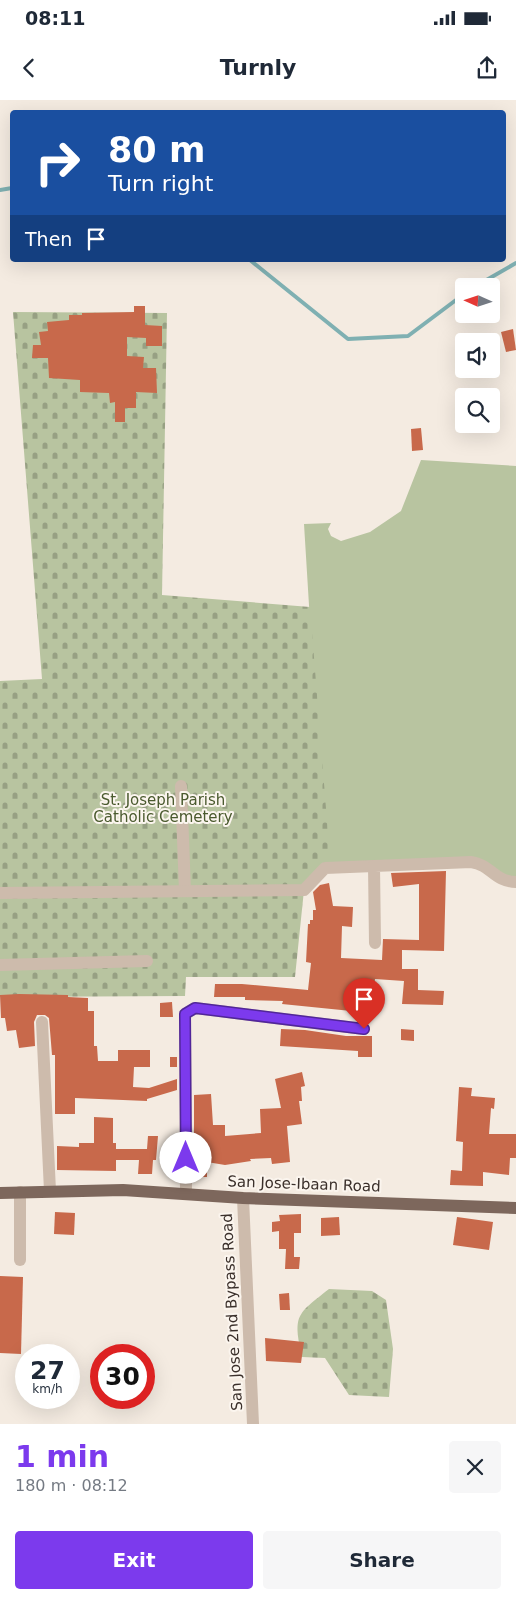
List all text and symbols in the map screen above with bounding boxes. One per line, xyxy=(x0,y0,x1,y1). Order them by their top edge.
text: 08:11 xyxy=(25,7,85,29)
icon: back xyxy=(15,54,43,82)
icon: share xyxy=(473,54,501,82)
text: Turnly xyxy=(220,55,296,80)
icon: right xyxy=(25,130,90,195)
text: 80 m xyxy=(108,130,205,170)
text: Turn right xyxy=(108,171,213,196)
icon: arrive xyxy=(82,225,110,253)
text: Then xyxy=(25,228,72,250)
north arrow xyxy=(455,278,500,322)
map controls xyxy=(455,278,500,433)
button: sound xyxy=(455,333,500,378)
button: search xyxy=(455,388,500,433)
park label: St. Joseph Parish Catholic Cemetery xyxy=(93,791,233,826)
pin xyxy=(343,978,385,1029)
icon: arrive xyxy=(350,985,378,1013)
position arrow xyxy=(159,1131,211,1183)
street label: San Jose-Ibaan Road xyxy=(227,1172,381,1196)
street label: San Jose 2nd Bypass Road xyxy=(218,1213,246,1411)
speed limit sign: 30 xyxy=(90,1344,155,1409)
text: 27 xyxy=(30,1356,65,1385)
text: km/h xyxy=(32,1382,63,1396)
text: 1 min xyxy=(15,1439,109,1474)
button: close xyxy=(449,1441,501,1493)
text: 180 m · 08:12 xyxy=(15,1476,128,1495)
button: Exit xyxy=(15,1531,253,1589)
button: Share xyxy=(263,1531,501,1589)

